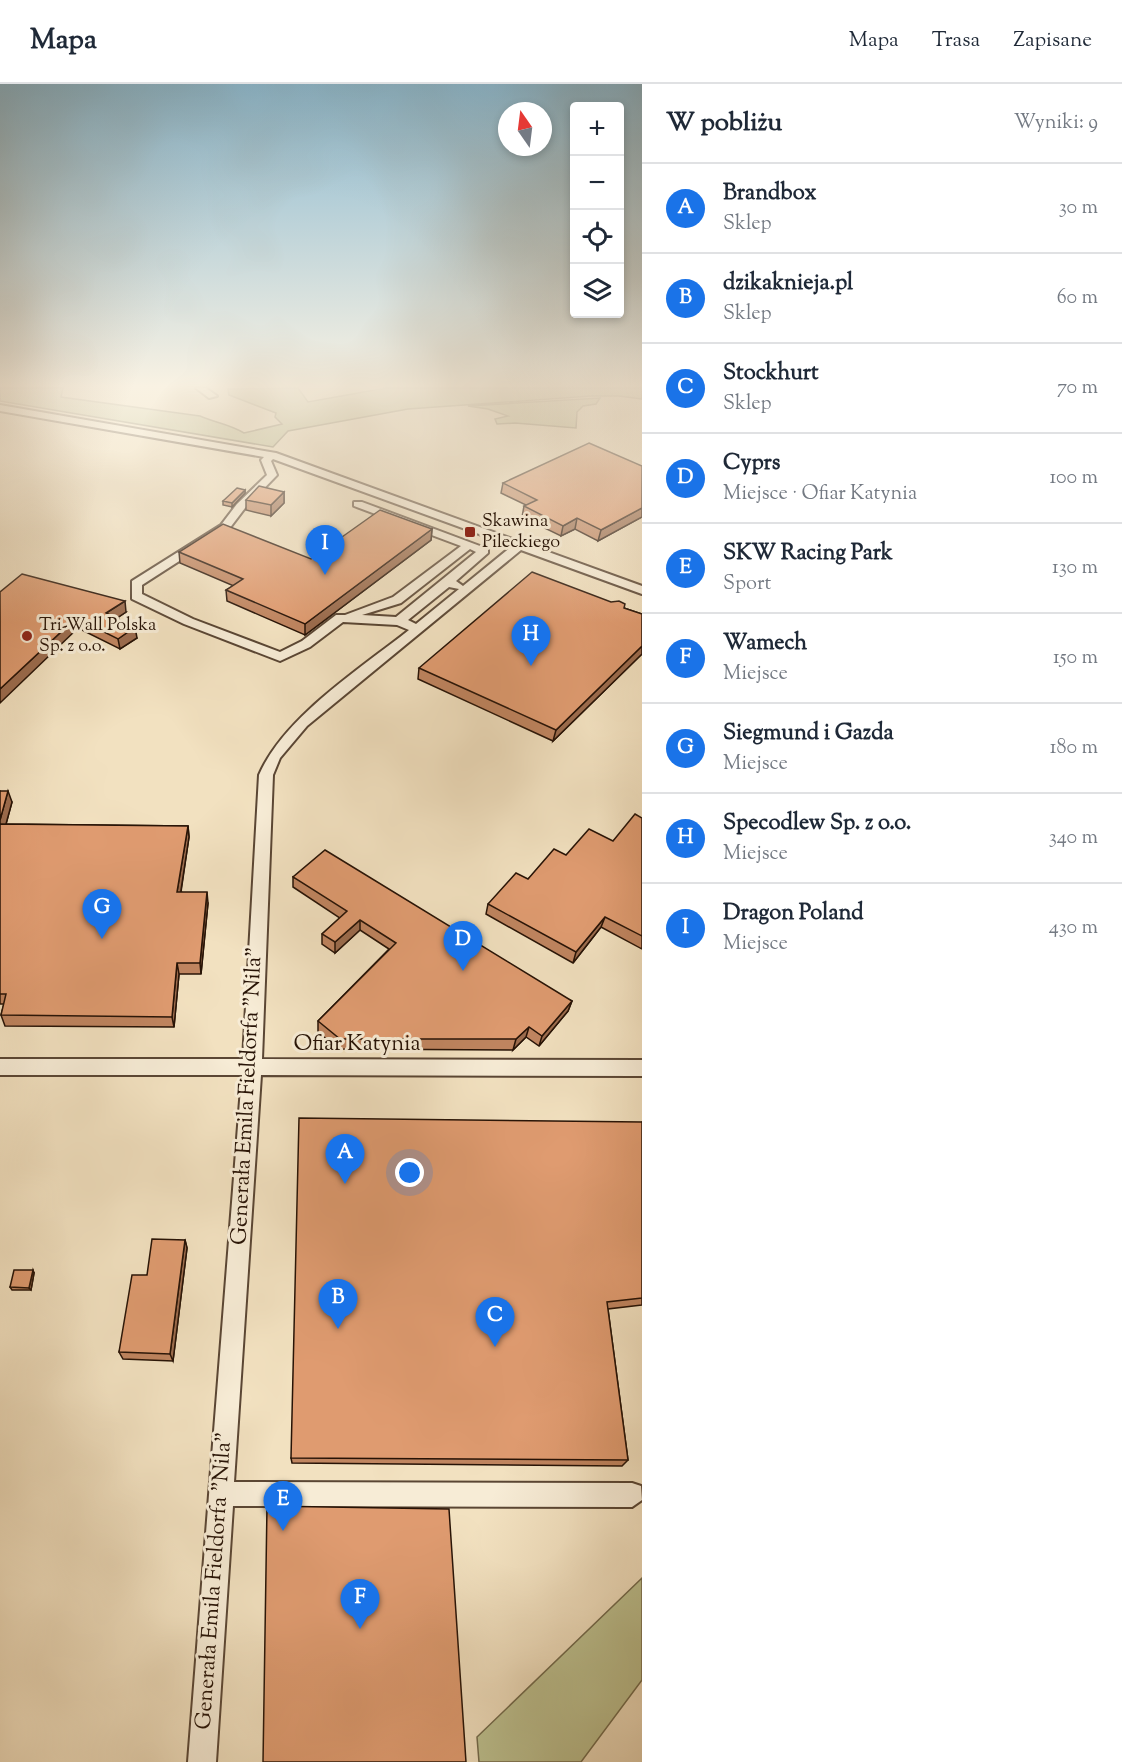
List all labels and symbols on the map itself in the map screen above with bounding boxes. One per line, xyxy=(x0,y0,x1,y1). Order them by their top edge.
north arrow xyxy=(498,102,552,156)
place label: Skawina Pileckiego xyxy=(482,509,560,556)
marker: Skawina Pileckiego xyxy=(463,525,477,539)
pin: I xyxy=(306,526,344,575)
place label: Tri-Wall Polska Sp. z o.o. xyxy=(39,613,156,660)
pin: H xyxy=(512,616,550,666)
marker: Tri-Wall Polska Sp. z o.o. xyxy=(20,629,34,643)
pin: G xyxy=(82,890,122,939)
pin: D xyxy=(444,922,482,971)
street label: Generała Emila Fieldorfa "Nila" xyxy=(224,946,272,1246)
street label: Ofiar Katynia xyxy=(293,1029,421,1061)
pin: A xyxy=(326,1134,364,1184)
your location xyxy=(395,1158,424,1187)
pin: B xyxy=(318,1280,358,1329)
pin: C xyxy=(476,1298,514,1347)
street label: Generała Emila Fieldorfa "Nila" xyxy=(189,1431,241,1731)
pin: E xyxy=(264,1482,302,1531)
pin: F xyxy=(340,1580,380,1629)

